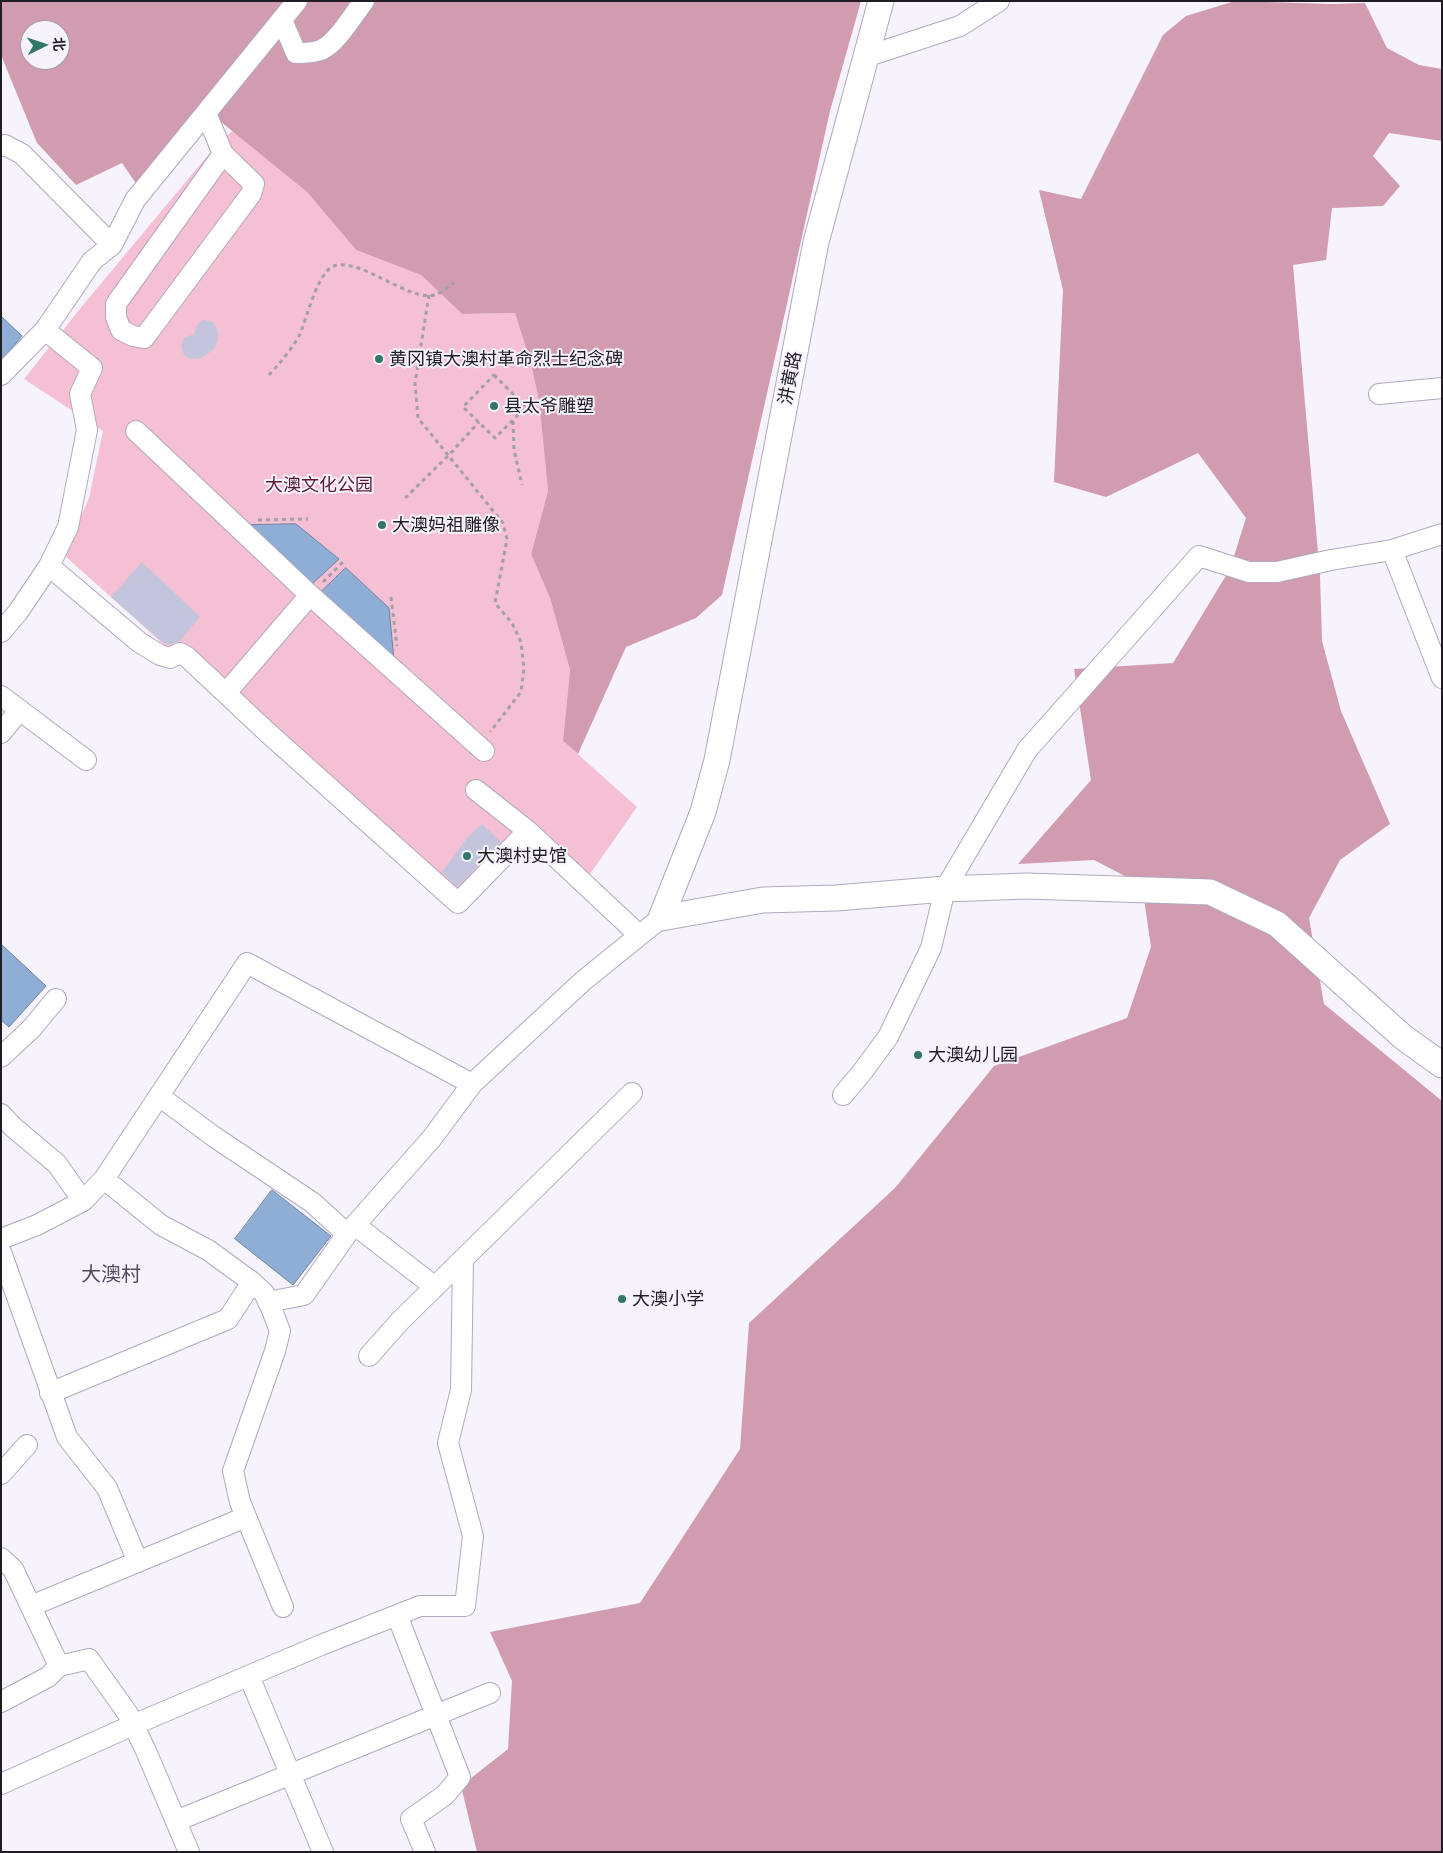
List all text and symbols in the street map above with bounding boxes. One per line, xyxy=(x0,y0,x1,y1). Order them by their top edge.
north arrow xyxy=(20,20,70,70)
text: 北 xyxy=(50,36,68,52)
place label: 黄冈镇大澳村革命烈士纪念碑 xyxy=(389,348,623,370)
street label: 汫黄路 xyxy=(774,349,806,407)
marker: 黄冈镇大澳村革命烈士纪念碑 xyxy=(373,353,385,365)
place label: 县太爷雕塑 xyxy=(504,395,594,417)
marker: 县太爷雕塑 xyxy=(488,400,500,412)
park label: 大澳文化公园 xyxy=(265,474,373,496)
place label: 大澳妈祖雕像 xyxy=(392,514,500,536)
marker: 大澳妈祖雕像 xyxy=(376,519,388,531)
place label: 大澳村史馆 xyxy=(477,845,567,867)
marker: 大澳村史馆 xyxy=(461,850,473,862)
place label: 大澳幼儿园 xyxy=(928,1044,1018,1066)
marker: 大澳幼儿园 xyxy=(912,1049,924,1061)
district label: 大澳村 xyxy=(81,1262,141,1286)
place label: 大澳小学 xyxy=(632,1288,704,1310)
marker: 大澳小学 xyxy=(616,1293,628,1305)

